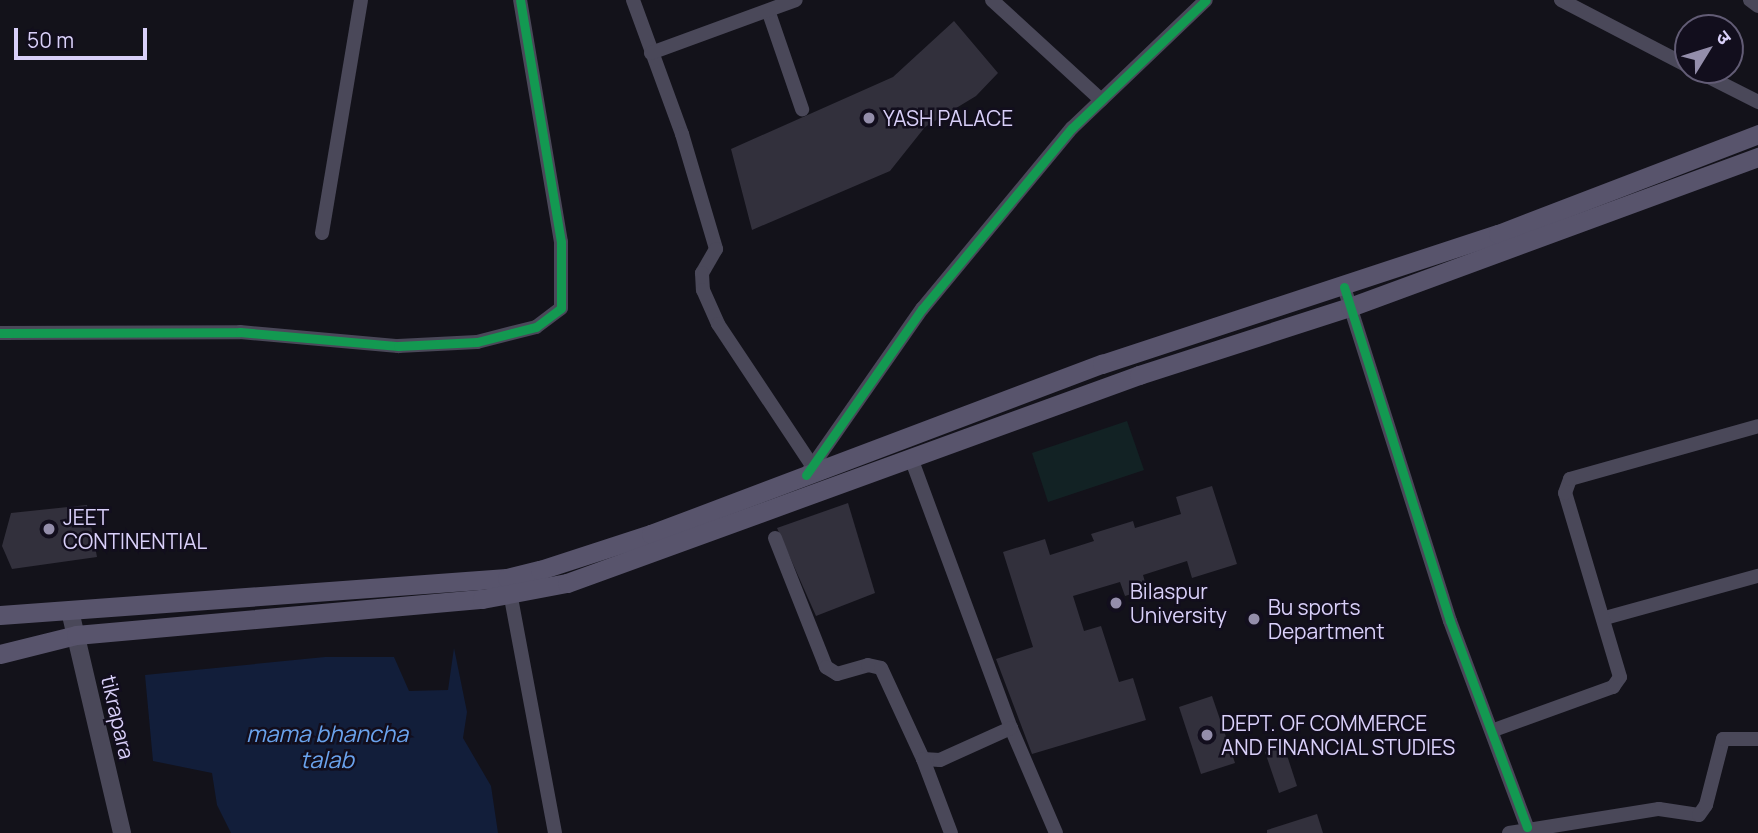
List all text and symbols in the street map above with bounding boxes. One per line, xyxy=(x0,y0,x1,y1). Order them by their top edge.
scale bar xyxy=(18,14,150,58)
north arrow xyxy=(1674,14,1744,84)
text: उ xyxy=(1710,25,1738,50)
text: 50 m xyxy=(27,26,74,54)
place label: YASH PALACE xyxy=(883,105,1013,131)
marker: YASH PALACE xyxy=(861,110,877,126)
place label: JEET CONTINENTIAL xyxy=(63,504,207,554)
marker: JEET CONTINENTIAL xyxy=(41,521,57,537)
place label: Bilaspur University xyxy=(1130,578,1227,628)
place label: Bu sports Department xyxy=(1268,594,1385,644)
marker: Bilaspur University xyxy=(1108,595,1124,611)
marker: Bu sports Department xyxy=(1246,611,1262,627)
street label: tikrapara xyxy=(96,673,140,761)
place label: DEPT. OF COMMERCE AND FINANCIAL STUDIES xyxy=(1221,710,1456,760)
water label: mama bhancha talab xyxy=(246,719,408,773)
marker: DEPT. OF COMMERCE AND FINANCIAL STUDIES xyxy=(1199,727,1215,743)

